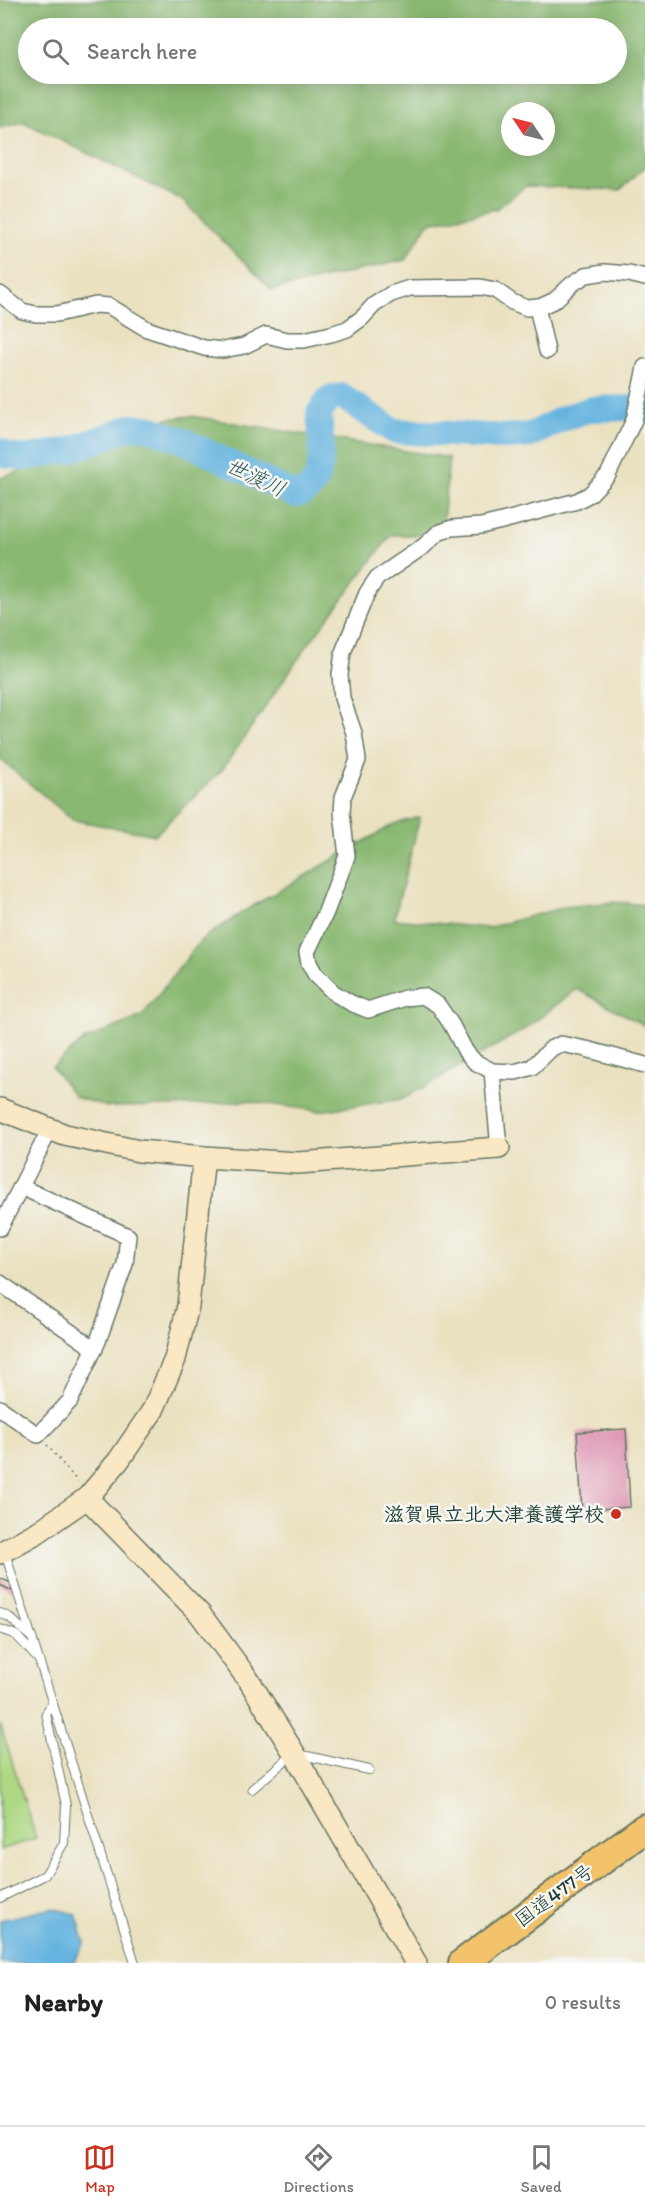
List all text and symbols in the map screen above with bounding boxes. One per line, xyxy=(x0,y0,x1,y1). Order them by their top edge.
search box xyxy=(18,18,627,84)
icon: search xyxy=(39,35,72,68)
text: Search here xyxy=(87,38,197,65)
north arrow xyxy=(501,102,555,156)
water label: 世渡川 xyxy=(222,452,290,502)
place label: 滋賀県立北大津養護学校 xyxy=(384,1502,604,1526)
marker: 滋賀県立北大津養護学校 xyxy=(609,1507,623,1521)
street label: 国道477号 xyxy=(510,1858,598,1932)
text: Nearby xyxy=(24,1986,103,2018)
text: 0 results xyxy=(545,1990,621,2014)
tab: Map xyxy=(83,2141,116,2196)
tab: Directions xyxy=(283,2141,354,2196)
tab: Saved xyxy=(521,2141,562,2196)

